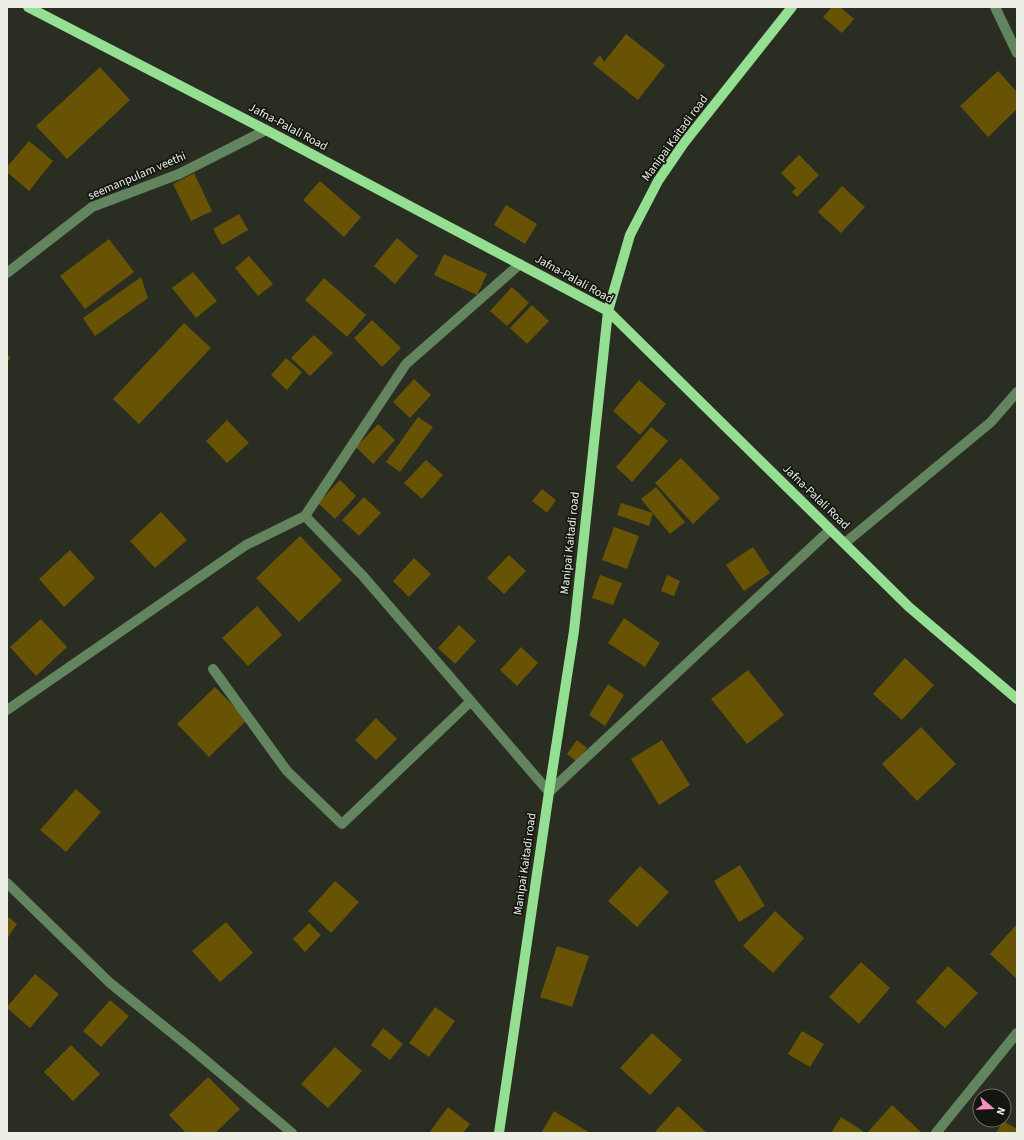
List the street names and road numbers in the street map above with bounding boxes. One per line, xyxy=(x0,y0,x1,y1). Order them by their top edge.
street label: Manipai Kaitadi road xyxy=(638,91,712,185)
street label: Jafna-Palali Road xyxy=(245,99,331,155)
street label: seemanpulam veethi xyxy=(85,148,189,204)
street label: Jafna-Palali Road xyxy=(532,250,616,308)
street label: Jafna-Palali Road xyxy=(779,461,853,533)
street label: Manipai Kaitadi road xyxy=(556,491,584,595)
street label: Manipai Kaitadi road xyxy=(509,812,541,916)

